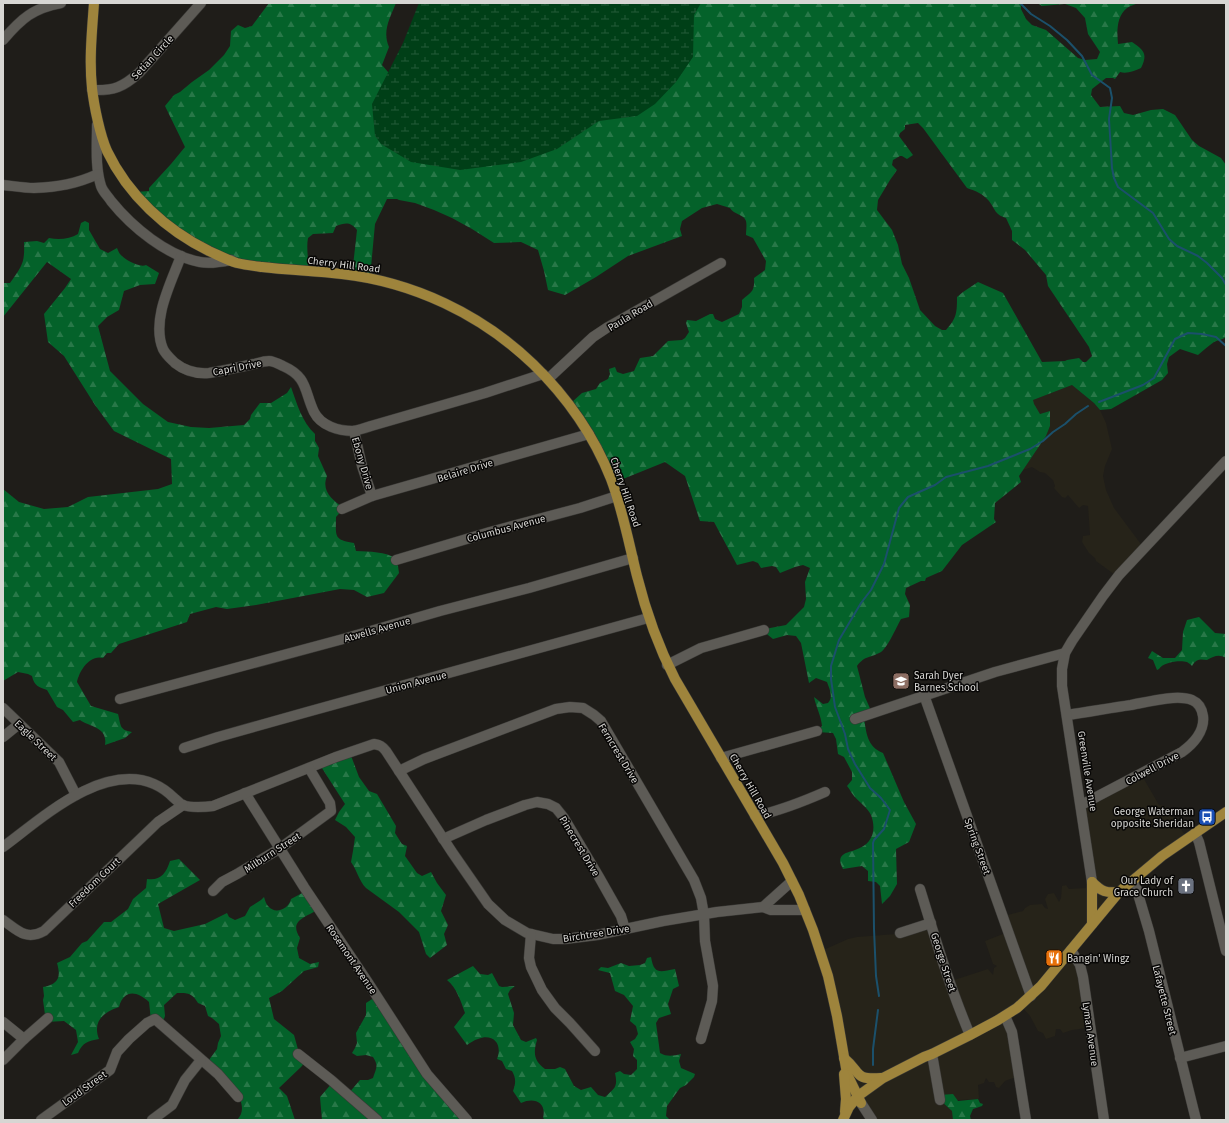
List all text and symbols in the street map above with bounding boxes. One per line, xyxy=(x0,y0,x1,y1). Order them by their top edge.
street label: Setian Circle xyxy=(129,33,176,82)
street label: Cherry Hill Road xyxy=(307,255,381,275)
street label: Paula Road xyxy=(606,298,655,334)
street label: Capri Drive xyxy=(212,357,263,379)
street label: Ebony Drive xyxy=(349,436,375,491)
street label: Cherry Hill Road xyxy=(607,456,643,529)
street label: Belaire Drive xyxy=(436,457,495,485)
street label: Columbus Avenue xyxy=(466,513,547,545)
street label: Atwells Avenue xyxy=(343,615,412,645)
street label: Union Avenue xyxy=(384,669,448,697)
place label: Sarah Dyer Barnes School xyxy=(914,670,979,694)
school or university icon: Sarah Dyer Barnes School xyxy=(891,671,911,691)
street label: Eagle Street xyxy=(12,718,59,764)
street label: Ferncrest Drive xyxy=(596,721,641,786)
street label: Greenville Avenue xyxy=(1075,730,1099,812)
street label: Colwell Drive xyxy=(1124,750,1181,788)
street label: Cherry Hill Road xyxy=(727,752,774,821)
place label: George Waterman opposite Sheridan xyxy=(1111,806,1194,830)
bus stop icon: George Waterman opposite Sheridan xyxy=(1197,807,1217,827)
street label: Pinecrest Drive xyxy=(556,814,602,879)
street label: Spring Street xyxy=(961,817,993,876)
street label: Milburn Street xyxy=(242,830,303,876)
street label: Freedom Court xyxy=(67,855,123,910)
place label: Our Lady of Grace Church xyxy=(1114,875,1174,899)
church icon: Our Lady of Grace Church xyxy=(1176,876,1196,896)
street label: Rosemont Avenue xyxy=(323,922,379,997)
street label: Birchtree Drive xyxy=(562,923,630,945)
street label: George Street xyxy=(928,931,958,994)
restaurant icon: Bangin' Wingz xyxy=(1044,948,1064,968)
place label: Bangin' Wingz xyxy=(1067,953,1130,965)
street label: Lafayette Street xyxy=(1150,964,1179,1037)
street label: Lyman Avenue xyxy=(1080,1001,1100,1067)
street label: Loud Street xyxy=(60,1068,110,1109)

